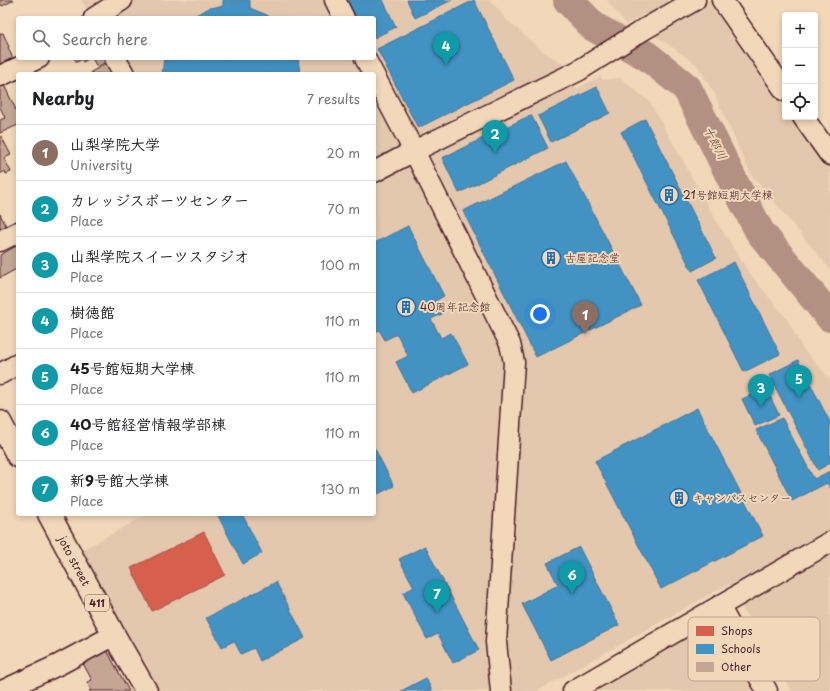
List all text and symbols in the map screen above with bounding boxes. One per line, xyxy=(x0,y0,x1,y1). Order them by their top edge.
map controls xyxy=(782,12,818,120)
button: + xyxy=(782,12,818,48)
search box xyxy=(16,16,376,60)
icon: search xyxy=(30,27,52,49)
text: Search here xyxy=(62,27,148,50)
pin: 4 xyxy=(433,32,459,65)
button: − xyxy=(782,48,818,84)
button: locate xyxy=(782,84,818,120)
text: Nearby xyxy=(32,85,94,111)
text: 7 results xyxy=(307,89,360,108)
pin: 2 xyxy=(482,120,508,153)
water label: 十郎川 xyxy=(700,122,732,163)
text: 山梨学院大学 xyxy=(70,132,160,155)
text: 1 xyxy=(42,143,48,162)
text: 20 m xyxy=(326,143,360,162)
text: University xyxy=(70,155,132,174)
building icon: 21号館短期大学棟 xyxy=(658,184,680,206)
place label: 21号館短期大学棟 xyxy=(683,186,773,203)
text: カレッジスポーツセンター xyxy=(70,188,249,211)
text: 2 xyxy=(40,199,50,218)
text: 70 m xyxy=(327,199,360,218)
text: Place xyxy=(70,211,103,230)
text: 山梨学院スイーツスタジオ xyxy=(70,244,249,267)
building icon: 古屋記念堂 xyxy=(540,247,562,269)
place label: 古屋記念堂 xyxy=(565,249,620,266)
text: 3 xyxy=(41,255,49,274)
text: 100 m xyxy=(320,255,360,274)
text: Place xyxy=(70,267,103,286)
building icon: 40周年記念館 xyxy=(395,296,417,318)
place label: 40周年記念館 xyxy=(420,298,490,315)
text: 樹徳館 xyxy=(70,300,115,323)
pin: 1 xyxy=(572,301,598,334)
your location xyxy=(530,304,550,324)
text: 4 xyxy=(41,311,49,330)
text: 110 m xyxy=(325,311,360,330)
text: Place xyxy=(70,323,103,342)
text: 45号館短期大学棟 xyxy=(70,356,195,379)
pin: 5 xyxy=(786,365,812,398)
text: 5 xyxy=(41,367,49,386)
text: 110 m xyxy=(325,367,360,386)
pin: 3 xyxy=(748,374,774,407)
text: Place xyxy=(70,379,103,398)
text: 40号館経営情報学部棟 xyxy=(70,412,226,435)
text: 6 xyxy=(40,423,50,442)
text: 110 m xyxy=(325,423,360,442)
text: Place xyxy=(70,435,103,454)
text: 新9号館大学棟 xyxy=(70,468,169,491)
text: 7 xyxy=(41,479,49,498)
text: 130 m xyxy=(321,479,360,498)
building icon: キャンパスセンター xyxy=(668,487,690,509)
place label: キャンパスセンター xyxy=(693,489,791,506)
text: Place xyxy=(70,491,103,510)
street label: joto street xyxy=(54,532,95,589)
pin: 6 xyxy=(559,561,585,594)
pin: 7 xyxy=(424,580,450,613)
road number: 411 xyxy=(85,595,109,611)
legend xyxy=(688,617,820,681)
text: Shops xyxy=(721,622,752,639)
text: Schools xyxy=(721,640,761,657)
text: Other xyxy=(721,658,752,675)

